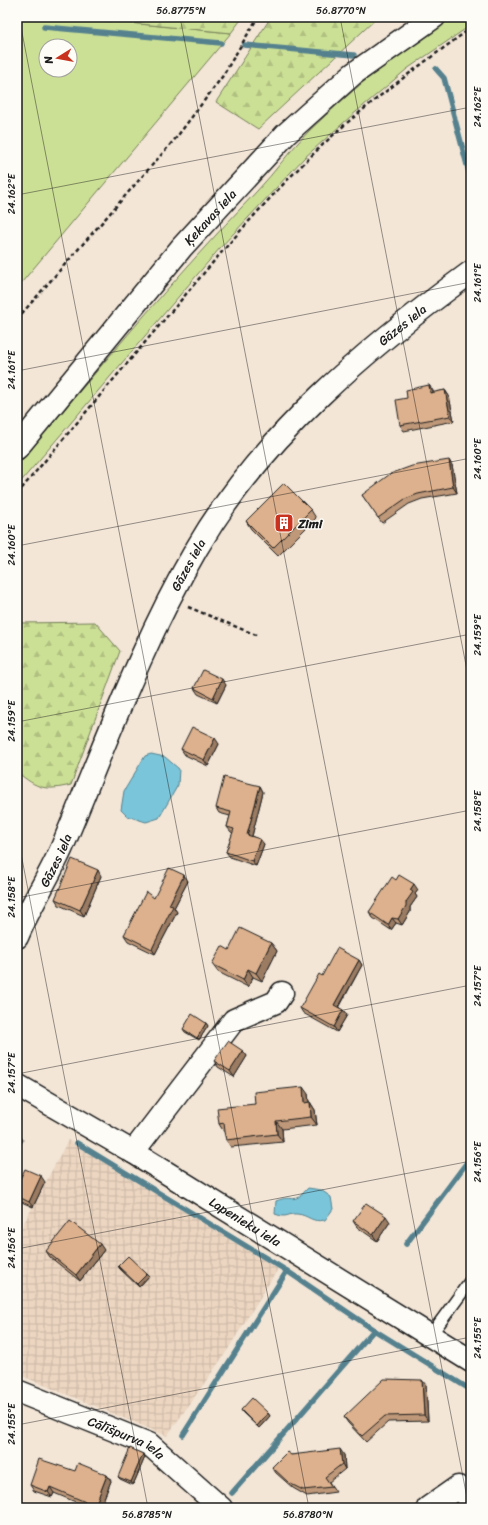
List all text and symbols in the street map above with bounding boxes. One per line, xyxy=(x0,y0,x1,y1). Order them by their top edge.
text: 56.8775°N xyxy=(156,2,206,20)
text: 56.8770°N xyxy=(316,2,366,20)
north arrow xyxy=(38,38,78,78)
text: N xyxy=(39,54,59,66)
text: 24.162°E xyxy=(469,85,487,127)
text: 24.162°E xyxy=(3,172,21,214)
street label: Ķekavas iela xyxy=(178,183,242,250)
text: 24.161°E xyxy=(469,262,487,303)
street label: Gāzes iela xyxy=(373,297,432,351)
text: 24.161°E xyxy=(3,349,21,390)
text: 24.160°E xyxy=(469,437,487,480)
building icon: Zimi xyxy=(273,512,295,534)
place label: Zimi xyxy=(297,512,324,535)
text: 24.160°E xyxy=(3,523,21,566)
street label: Gāzes iela xyxy=(164,534,212,595)
text: 24.159°E xyxy=(469,613,487,656)
text: 24.159°E xyxy=(3,699,21,742)
text: 24.158°E xyxy=(469,789,487,832)
street label: Gāzes iela xyxy=(33,829,78,891)
text: 24.158°E xyxy=(3,875,21,918)
text: 24.157°E xyxy=(469,964,487,1006)
text: 24.157°E xyxy=(3,1051,21,1093)
text: 24.156°E xyxy=(469,1140,487,1182)
street label: Lapenieku iela xyxy=(205,1190,286,1253)
text: 24.156°E xyxy=(3,1226,21,1268)
text: 24.155°E xyxy=(469,1316,487,1359)
text: 24.155°E xyxy=(3,1402,21,1445)
street label: Cālīšpurva iela xyxy=(84,1409,171,1465)
text: 56.8785°N xyxy=(122,1506,172,1524)
text: 56.8780°N xyxy=(283,1506,333,1524)

